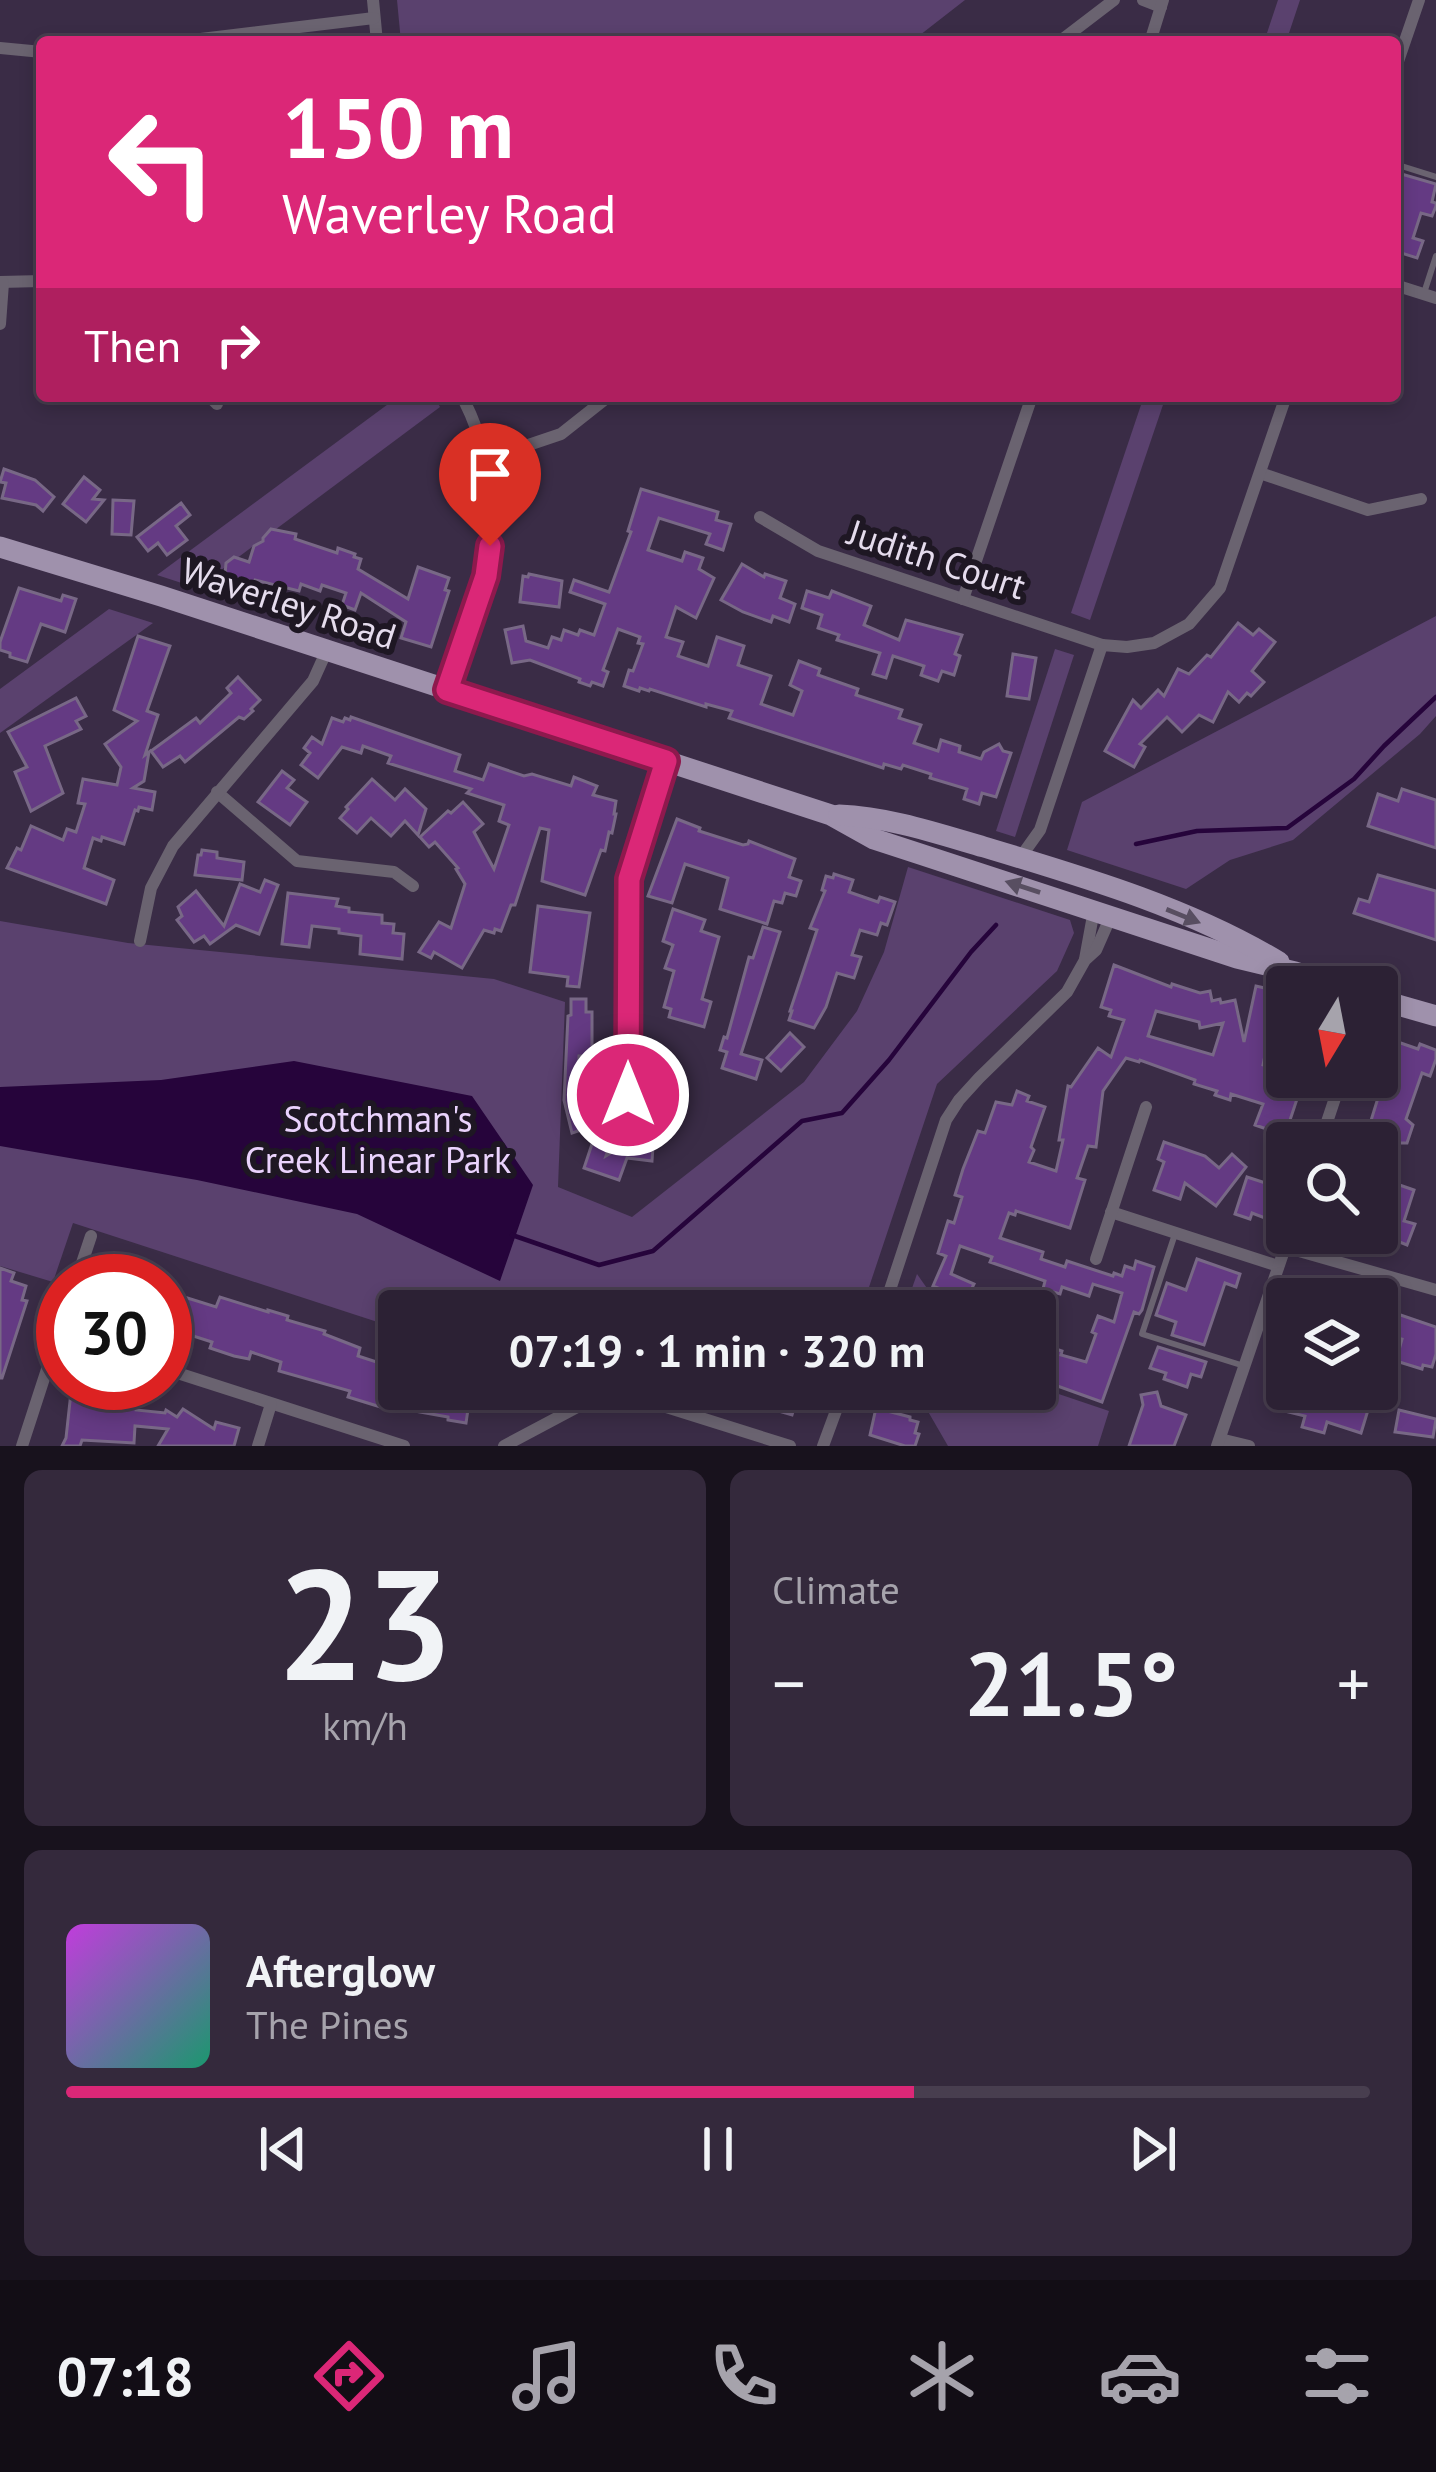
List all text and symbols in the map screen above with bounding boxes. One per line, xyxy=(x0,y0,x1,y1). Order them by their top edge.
text: 150 m xyxy=(282,72,514,181)
icon: left xyxy=(84,84,240,240)
text: Waverley Road xyxy=(282,178,616,248)
icon: right xyxy=(205,312,271,378)
text: Then xyxy=(84,316,181,374)
pin xyxy=(439,423,541,546)
icon: arrive xyxy=(457,441,523,507)
street label: Judith Court xyxy=(841,507,1032,609)
street label: Waverley Road xyxy=(176,546,402,659)
one-way arrow xyxy=(1004,877,1041,896)
one-way arrow xyxy=(1166,907,1202,926)
north arrow xyxy=(1266,966,1398,1098)
map controls xyxy=(1266,966,1398,1410)
position arrow xyxy=(565,1032,691,1158)
park label: Scotchman's Creek Linear Park xyxy=(245,1095,511,1183)
button: search xyxy=(1266,1122,1398,1254)
speed limit sign: 30 xyxy=(36,1254,192,1410)
button: layers xyxy=(1266,1278,1398,1410)
text: 07:19 · 1 min · 320 m xyxy=(509,1321,925,1379)
text: 23 xyxy=(277,1521,453,1723)
text: Climate xyxy=(772,1564,900,1615)
text: 21.5° xyxy=(964,1624,1178,1741)
text: − xyxy=(772,1640,805,1725)
text: + xyxy=(1337,1640,1370,1725)
text: km/h xyxy=(322,1700,408,1751)
text: Afterglow xyxy=(246,1941,435,1999)
text: The Pines xyxy=(246,1999,409,2050)
icon: previous xyxy=(250,2116,316,2182)
icon: pause xyxy=(685,2116,751,2182)
icon: next xyxy=(1120,2116,1186,2182)
icon: directions xyxy=(307,2334,391,2418)
icon: music xyxy=(505,2334,589,2418)
icon: phone xyxy=(702,2334,786,2418)
icon: climate xyxy=(900,2334,984,2418)
icon: car xyxy=(1098,2334,1182,2418)
icon: filters xyxy=(1295,2334,1379,2418)
text: 07:18 xyxy=(57,2341,194,2411)

